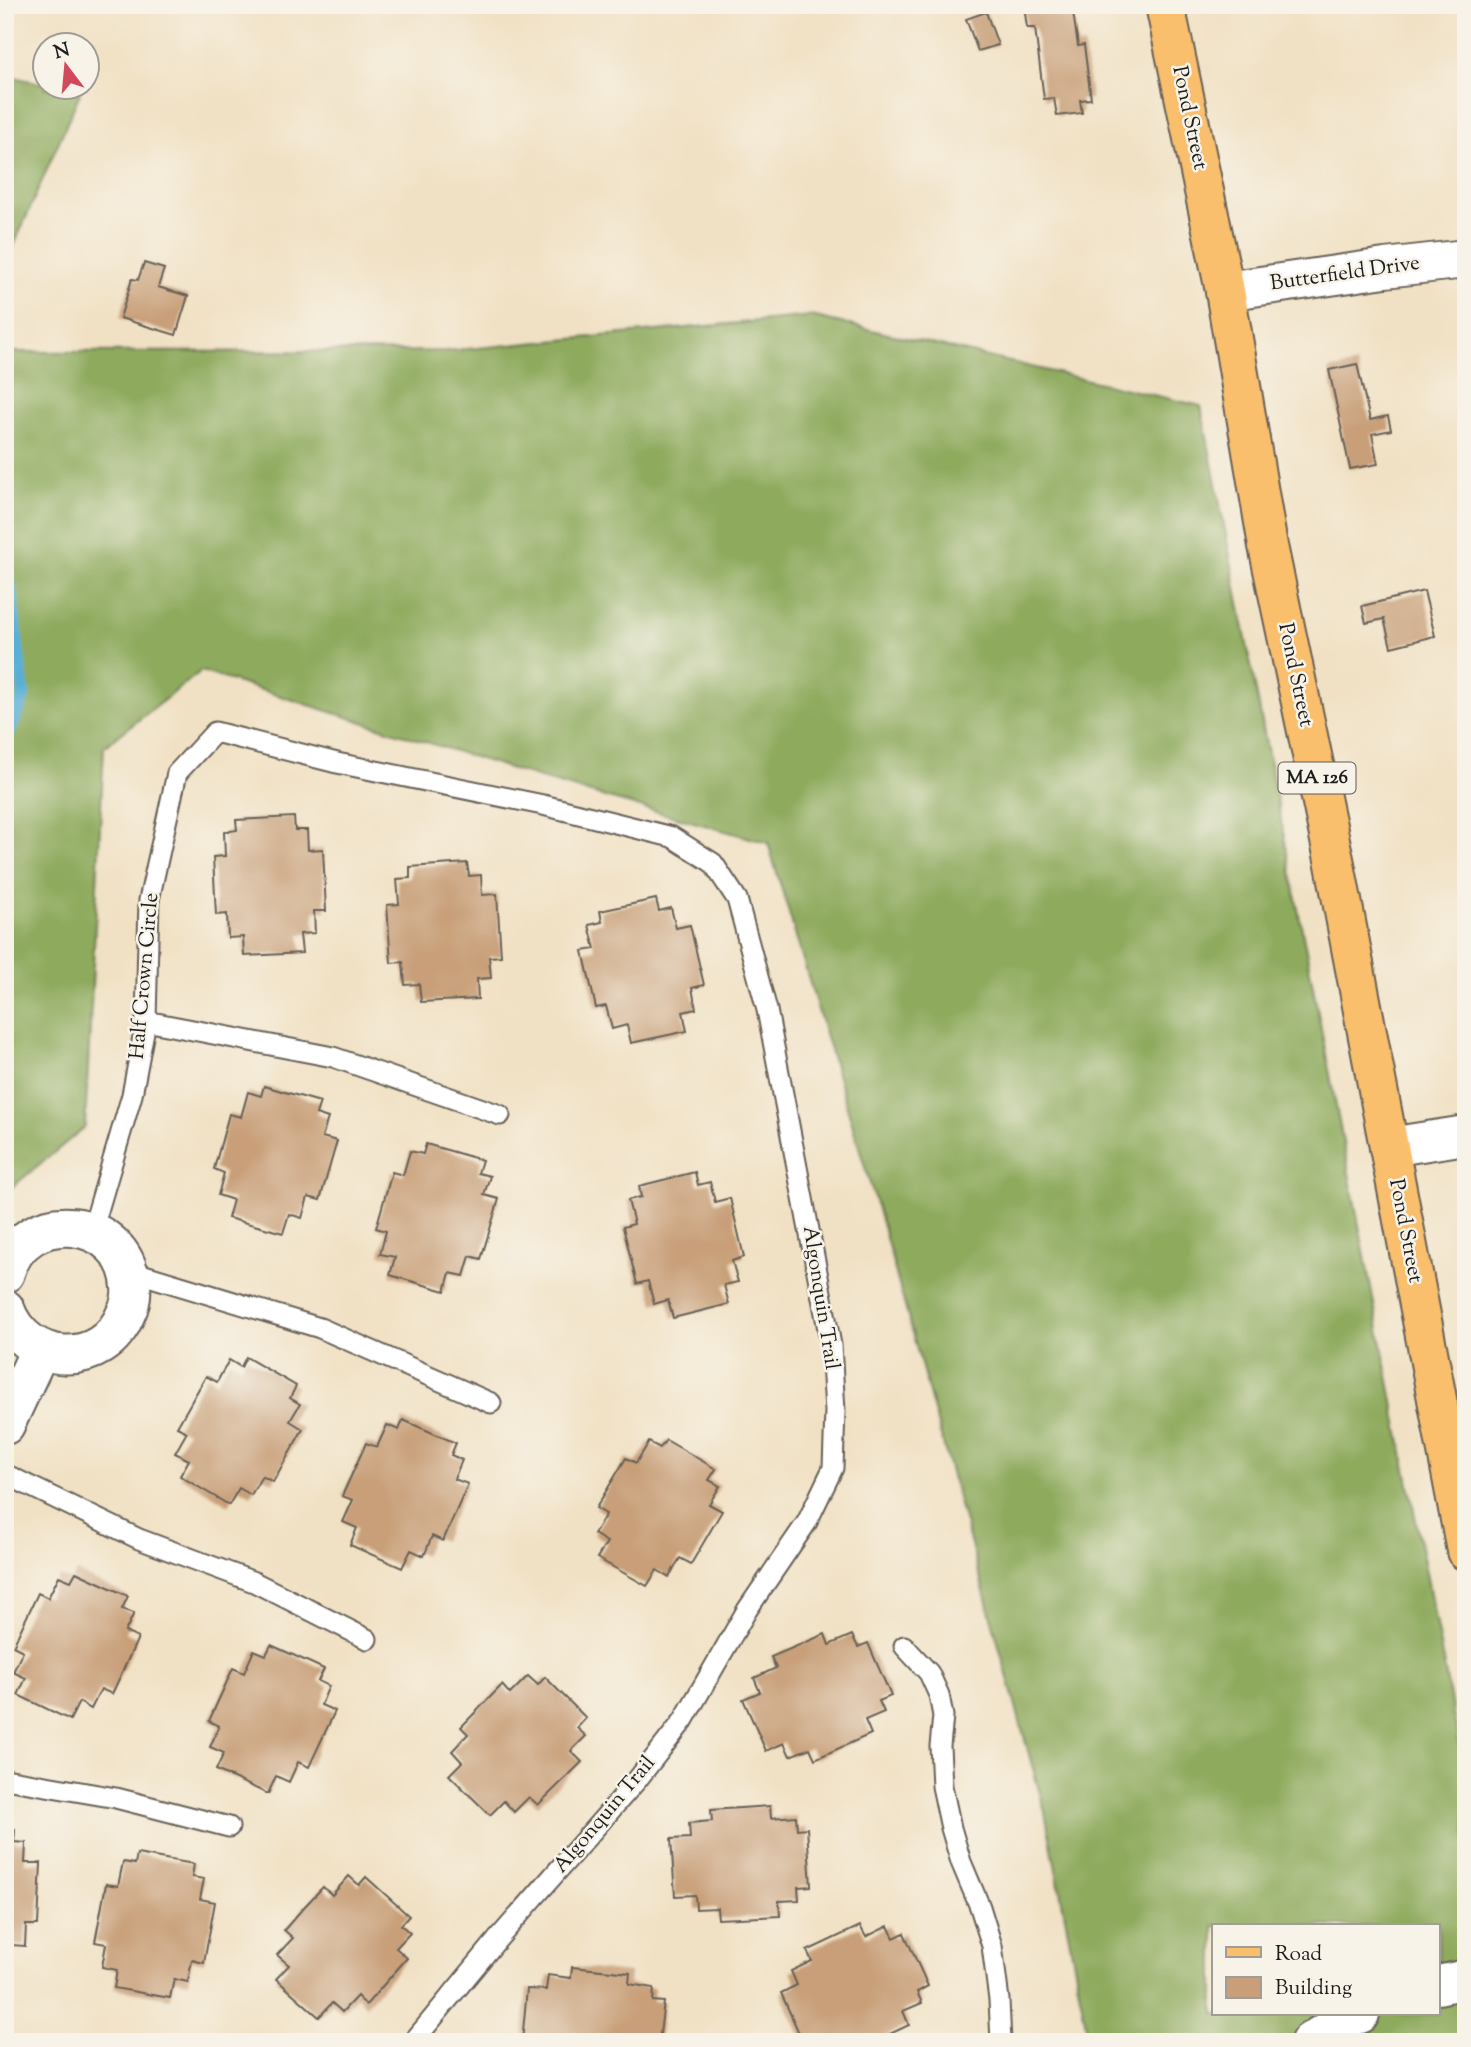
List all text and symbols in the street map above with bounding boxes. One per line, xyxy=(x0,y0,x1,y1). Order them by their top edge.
north arrow xyxy=(32,32,102,102)
text: N xyxy=(51,37,73,67)
street label: Pond Street xyxy=(1163,63,1215,173)
street label: Butterfield Drive xyxy=(1268,249,1422,299)
street label: Pond Street xyxy=(1269,620,1321,730)
road number: MA 126 xyxy=(1278,762,1356,793)
street label: Half Crown Circle xyxy=(123,891,167,1061)
street label: Pond Street xyxy=(1380,1177,1430,1285)
street label: Algonquin Trail xyxy=(794,1224,846,1372)
street label: Algonquin Trail xyxy=(547,1750,663,1880)
legend xyxy=(1212,1924,1440,2016)
text: Road xyxy=(1275,1940,1322,1970)
text: Building xyxy=(1275,1974,1352,2004)

